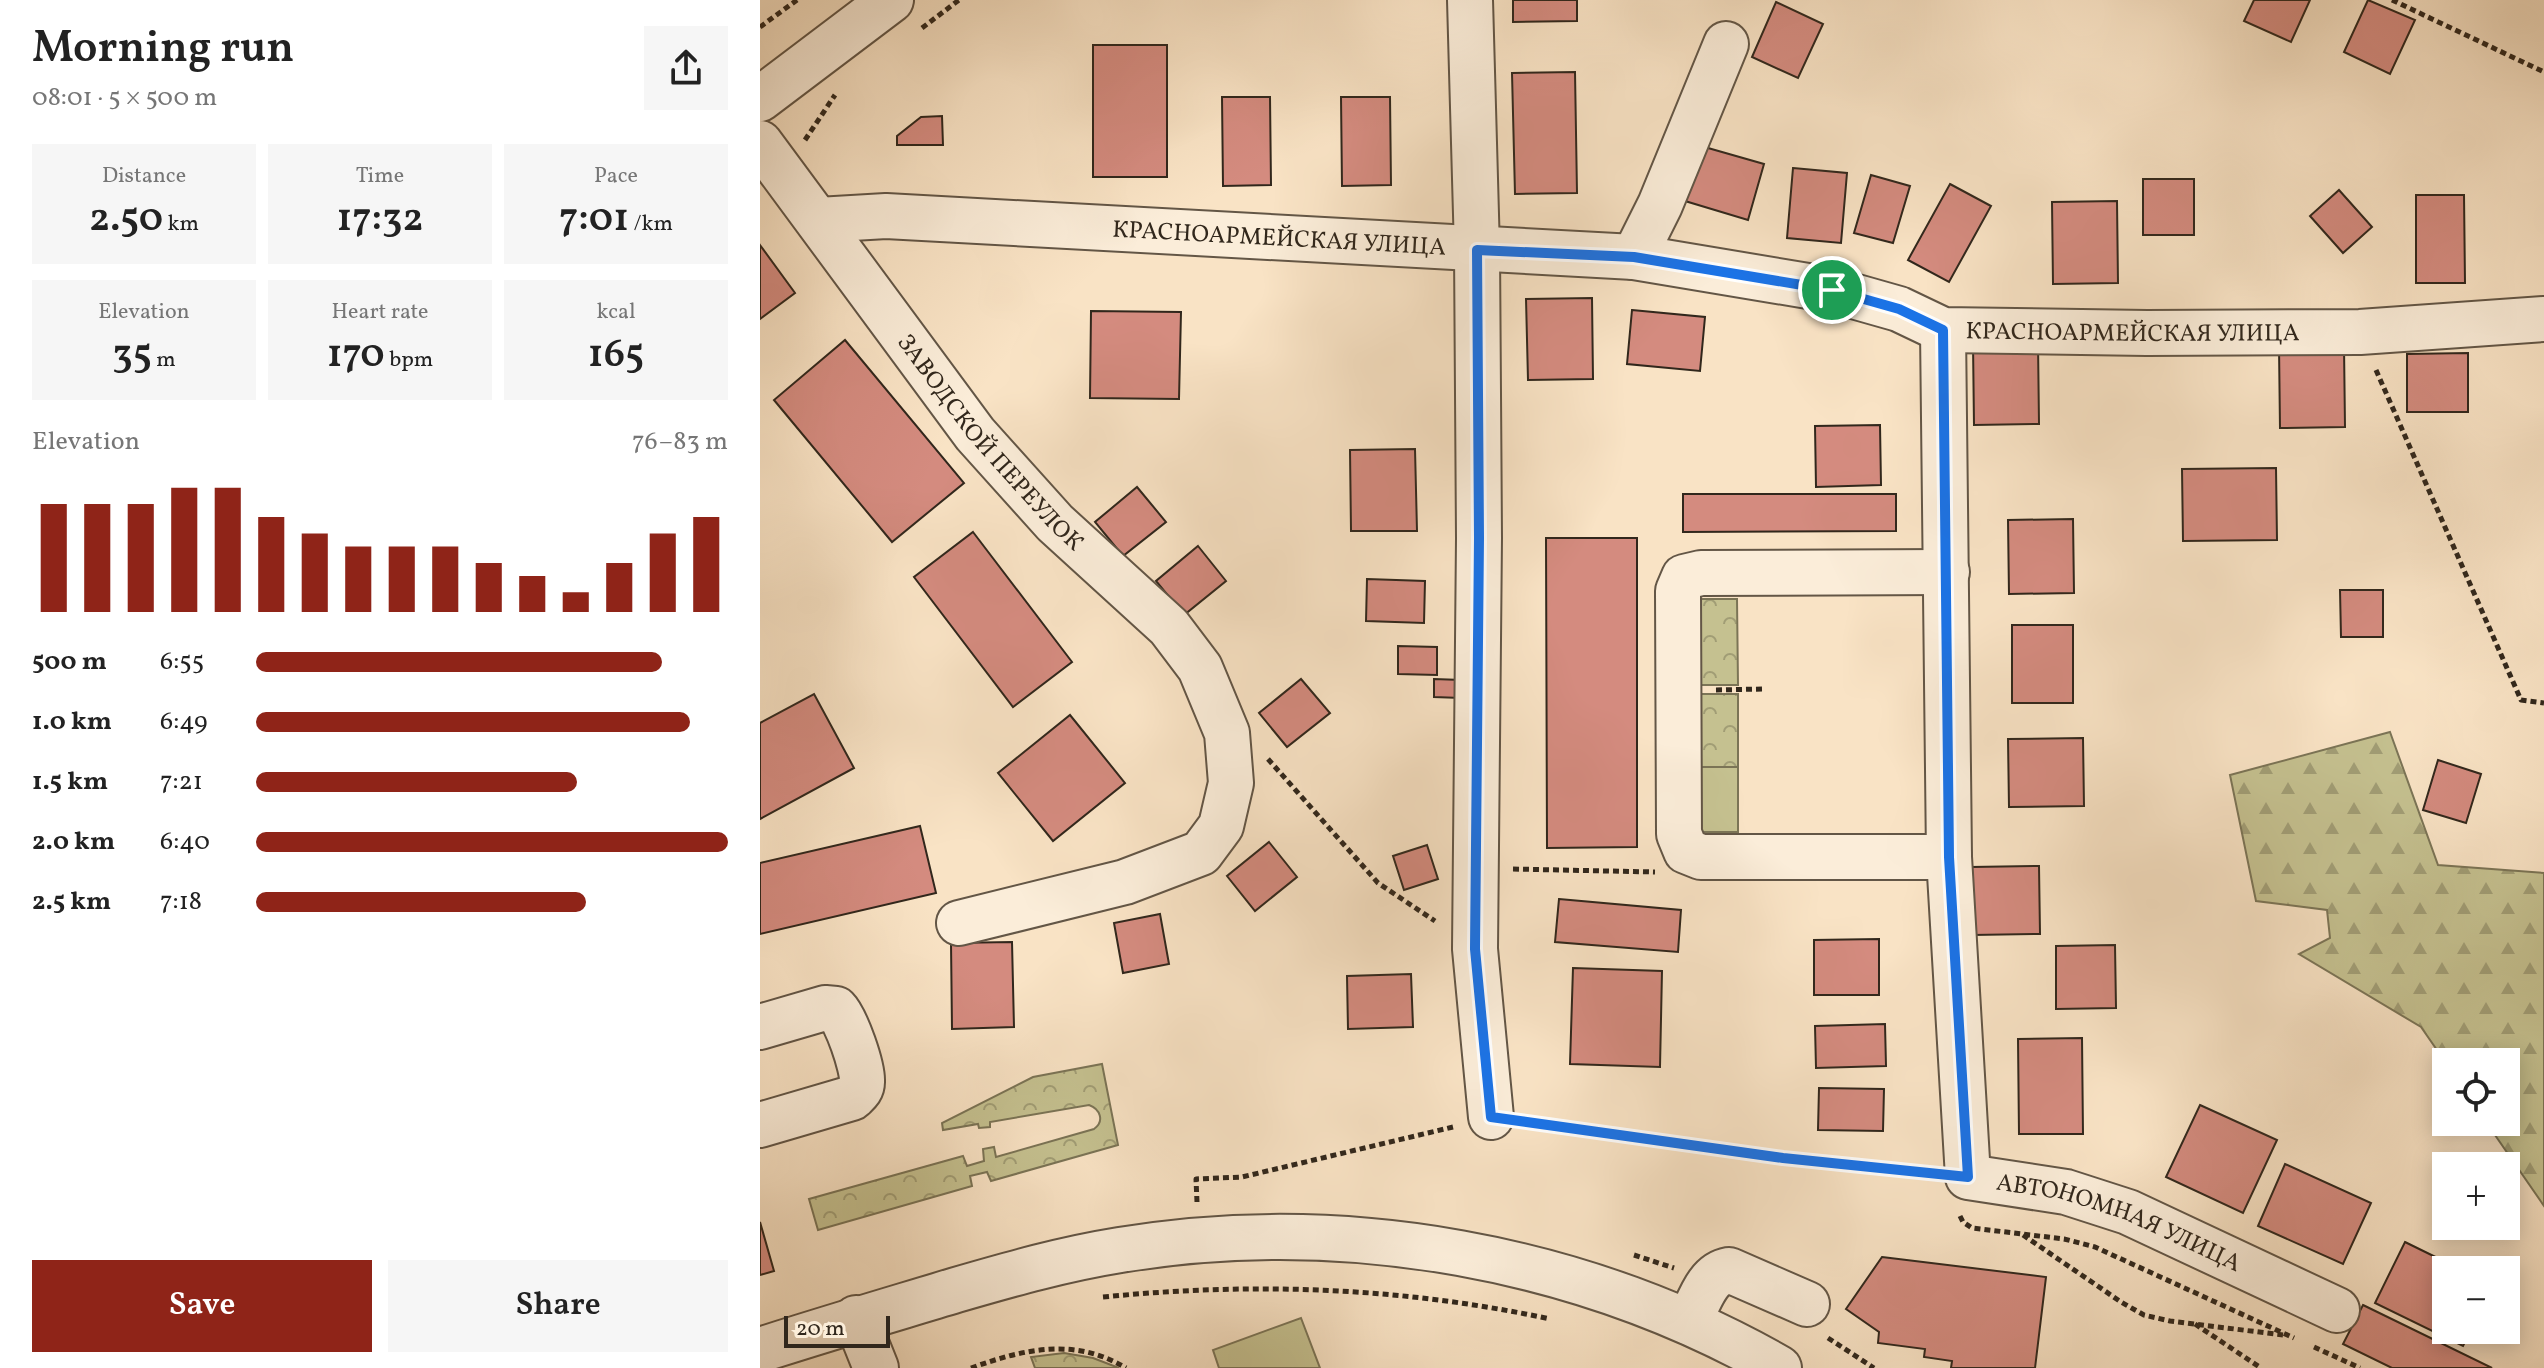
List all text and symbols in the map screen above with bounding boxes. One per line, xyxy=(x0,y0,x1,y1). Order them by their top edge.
text: Morning run xyxy=(32,19,294,80)
button: share xyxy=(644,26,728,110)
text: 08:01 · 5 × 500 m xyxy=(32,80,217,116)
text: Distance xyxy=(102,161,186,192)
text: Time xyxy=(356,161,404,192)
text: Pace xyxy=(594,161,638,192)
text: 2.50 xyxy=(89,192,163,248)
text: 17:32 xyxy=(336,192,424,248)
text: 7:01 xyxy=(559,192,629,248)
text: km xyxy=(163,209,199,240)
text: /km xyxy=(629,209,673,240)
street label: КРАСНОАРМЕЙСКАЯ УЛИЦА xyxy=(1111,213,1447,266)
pin xyxy=(1798,256,1866,324)
icon: arrive xyxy=(1810,268,1854,312)
text: Elevation xyxy=(98,297,190,328)
text: Heart rate xyxy=(331,297,429,328)
text: kcal xyxy=(596,297,636,328)
street label: КРАСНОАРМЕЙСКАЯ УЛИЦА xyxy=(1965,315,2300,352)
text: 35 xyxy=(112,328,152,384)
text: 170 xyxy=(327,328,385,384)
text: 165 xyxy=(588,328,644,384)
street label: ЗАВОДСКОЙ ПЕРЕУЛОК xyxy=(888,328,1090,560)
text: m xyxy=(152,345,176,376)
text: bpm xyxy=(385,345,433,376)
text: Elevation xyxy=(32,424,140,460)
text: 76–83 m xyxy=(632,424,728,460)
text: 500 m xyxy=(32,644,107,680)
text: 6:55 xyxy=(160,644,204,680)
text: 1.0 km xyxy=(32,704,112,740)
text: 6:49 xyxy=(160,704,208,740)
text: 1.5 km xyxy=(32,764,108,800)
text: 7:21 xyxy=(160,764,203,800)
text: 2.0 km xyxy=(32,824,115,860)
text: 6:40 xyxy=(160,824,210,860)
text: 2.5 km xyxy=(32,884,111,920)
text: 7:18 xyxy=(160,884,202,920)
map controls xyxy=(2432,1048,2520,1344)
button: locate xyxy=(2432,1048,2520,1136)
button: + xyxy=(2432,1152,2520,1240)
street label: АВТОНОМНАЯ УЛИЦА xyxy=(1994,1167,2246,1282)
button: − xyxy=(2432,1256,2520,1344)
button: Save xyxy=(32,1260,372,1352)
button: Share xyxy=(388,1260,728,1352)
scale bar xyxy=(784,1312,890,1348)
text: 20 m xyxy=(796,1314,845,1345)

